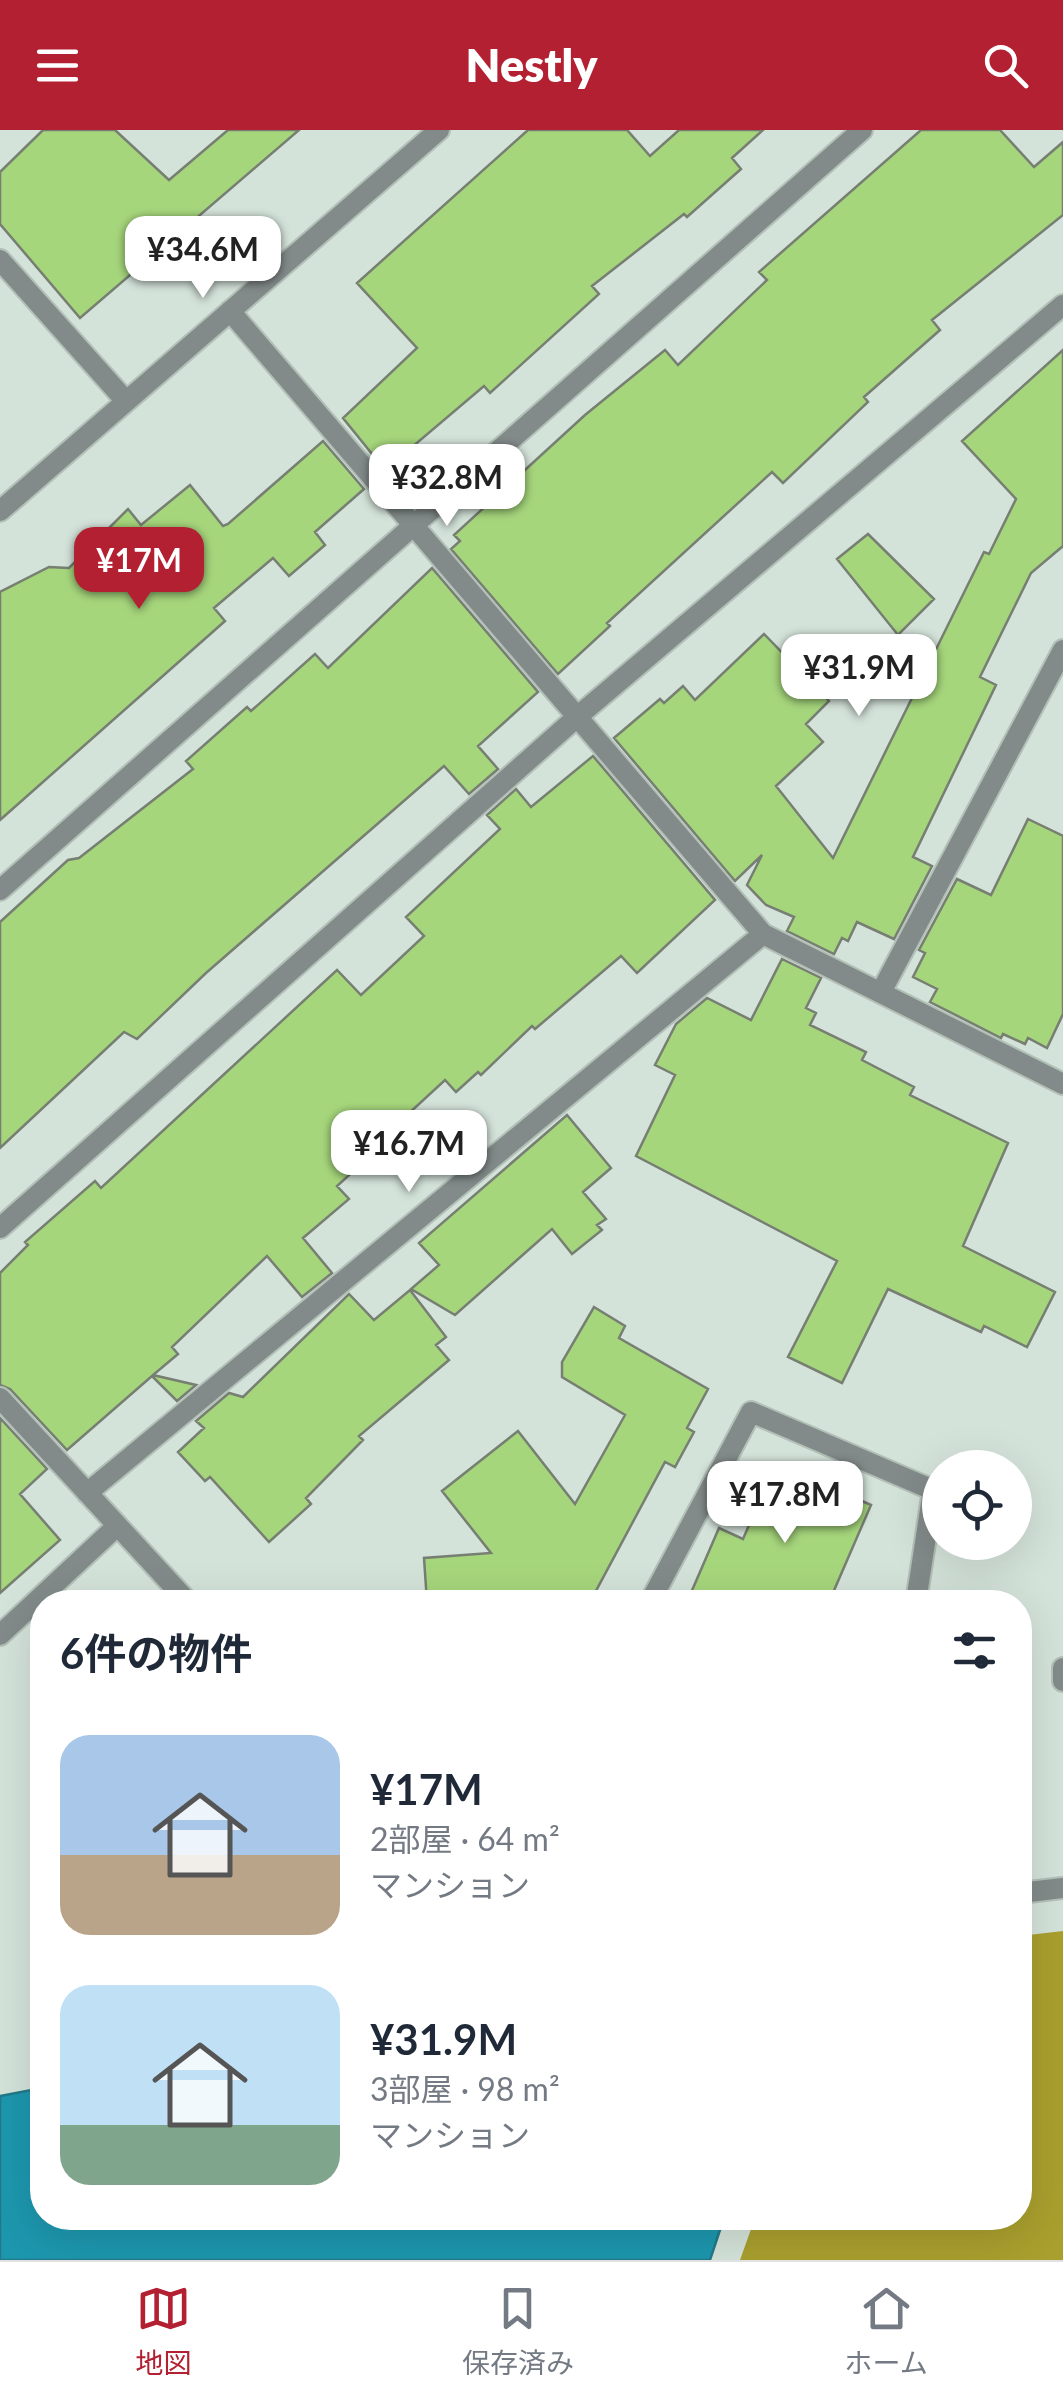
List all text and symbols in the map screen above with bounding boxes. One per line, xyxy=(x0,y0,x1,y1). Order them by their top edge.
icon: menu xyxy=(30,38,85,93)
text: Nestly xyxy=(466,38,597,92)
icon: search xyxy=(978,38,1033,93)
pin: ¥34.6M xyxy=(122,216,284,301)
text: ¥34.6M xyxy=(147,229,259,268)
pin: ¥32.8M xyxy=(366,444,528,529)
text: ¥32.8M xyxy=(391,457,503,496)
pin: ¥17M xyxy=(80,527,198,612)
text: ¥17M xyxy=(96,540,182,579)
pin: ¥31.9M xyxy=(778,634,940,719)
text: ¥31.9M xyxy=(803,647,915,686)
pin: ¥16.7M xyxy=(328,1110,490,1195)
text: ¥16.7M xyxy=(353,1123,465,1162)
map controls xyxy=(922,1450,1032,1560)
button: locate xyxy=(922,1450,1032,1560)
pin: ¥17.8M xyxy=(704,1461,866,1546)
text: ¥17.8M xyxy=(729,1474,841,1513)
icon: filters xyxy=(947,1623,1002,1678)
text: 6件の物件 xyxy=(60,1628,252,1678)
text: ¥17M xyxy=(370,1764,483,1814)
icon: home xyxy=(140,1775,260,1895)
text: 2部屋 · 64 m² xyxy=(370,1819,560,1858)
text: マンション xyxy=(370,1865,530,1904)
text: ¥31.9M xyxy=(370,2014,517,2064)
icon: home xyxy=(140,2025,260,2145)
text: 3部屋 · 98 m² xyxy=(370,2069,560,2108)
text: マンション xyxy=(370,2115,530,2154)
tab: 地図 xyxy=(135,2281,191,2381)
tab: 保存済み xyxy=(462,2281,574,2381)
tab: ホーム xyxy=(845,2281,928,2381)

